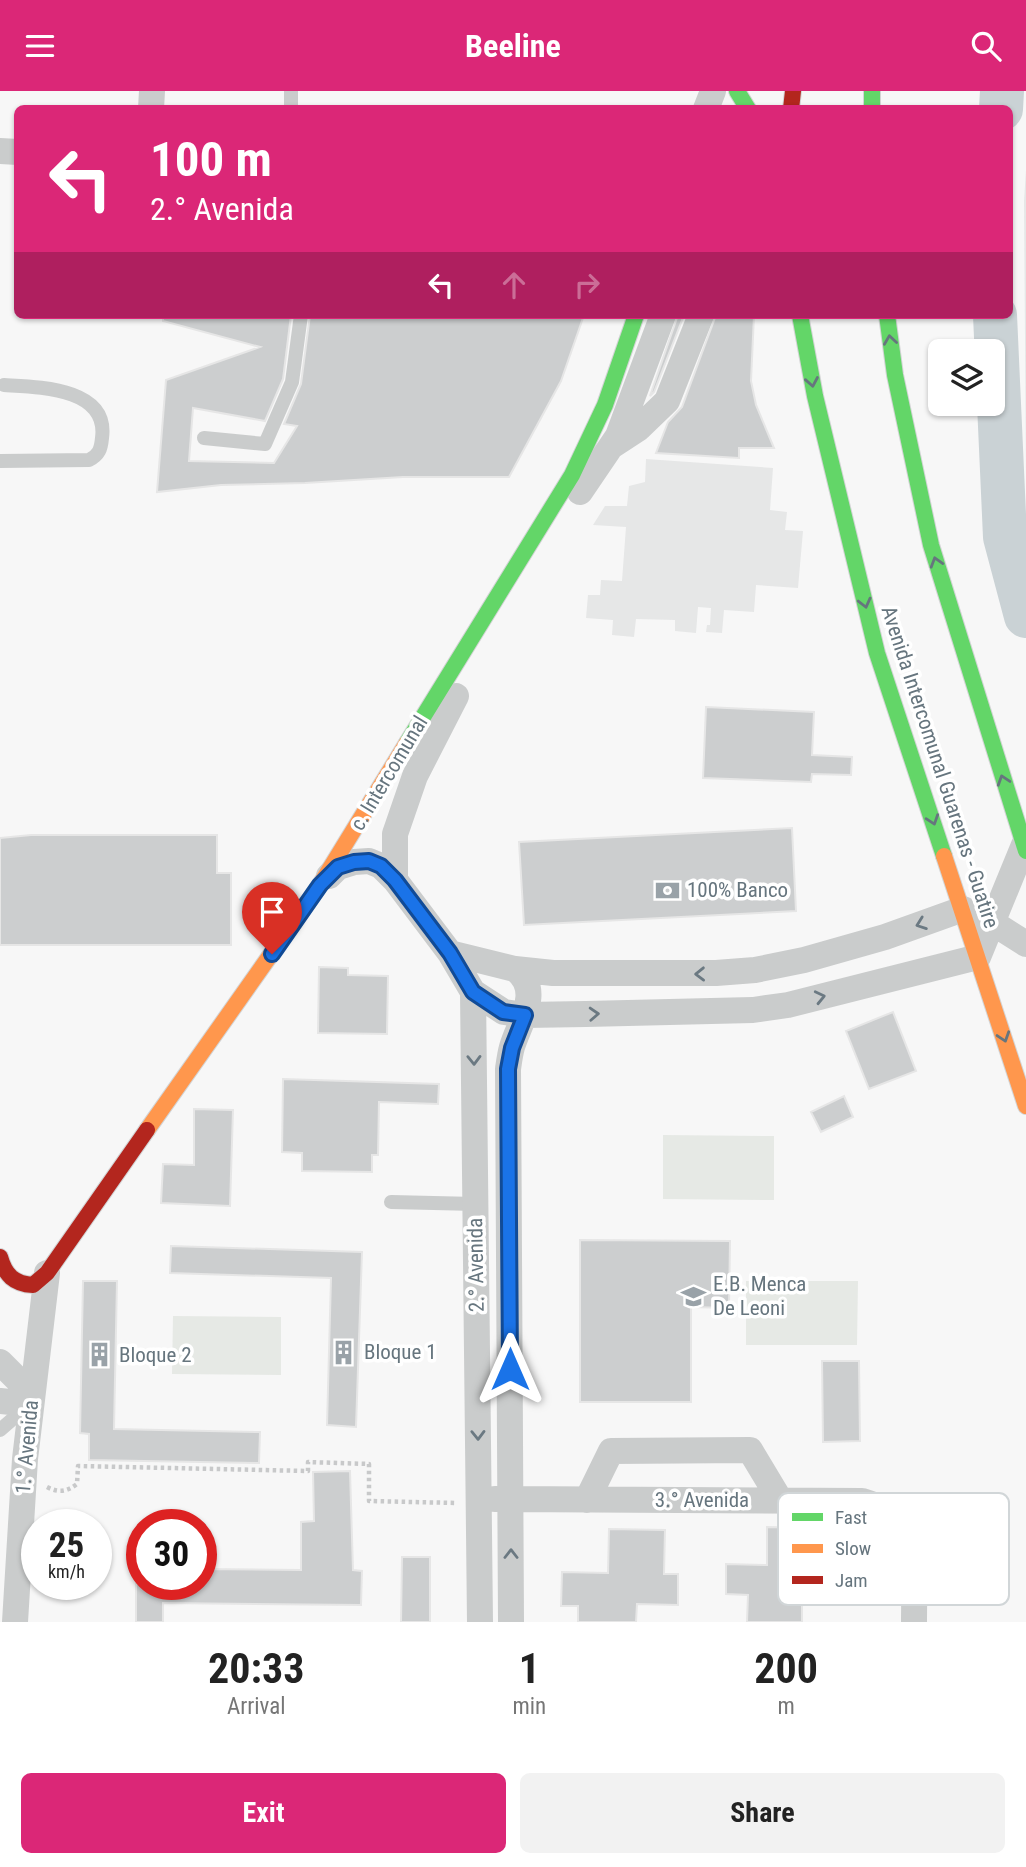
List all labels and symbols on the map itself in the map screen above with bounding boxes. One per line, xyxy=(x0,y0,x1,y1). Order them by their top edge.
one-way arrow xyxy=(883,334,898,345)
one-way arrow xyxy=(804,376,819,388)
one-way arrow xyxy=(929,556,944,568)
one-way arrow xyxy=(857,597,871,609)
street label: Avenida Intercomunal Guarenas - Guatire xyxy=(876,603,1004,931)
street label: c. Intercomunal xyxy=(345,712,433,834)
one-way arrow xyxy=(996,774,1011,786)
one-way arrow xyxy=(925,814,939,826)
bank icon: 100% Banco xyxy=(653,876,681,904)
place label: 100% Banco xyxy=(687,878,788,902)
pin xyxy=(242,882,302,954)
one-way arrow xyxy=(915,916,927,930)
one-way arrow xyxy=(694,966,705,981)
one-way arrow xyxy=(814,991,826,1005)
one-way arrow xyxy=(588,1006,599,1021)
one-way arrow xyxy=(996,1030,1010,1042)
one-way arrow xyxy=(466,1055,482,1066)
street label: 2.° Avenida xyxy=(463,1218,489,1312)
place label: E.B. Menca De Leoni xyxy=(713,1272,806,1320)
school or university icon: E.B. Menca De Leoni xyxy=(679,1282,707,1310)
position arrow xyxy=(473,1332,547,1406)
building icon: Bloque 1 xyxy=(330,1338,358,1366)
place label: Bloque 1 xyxy=(364,1340,437,1364)
building icon: Bloque 2 xyxy=(85,1341,113,1369)
place label: Bloque 2 xyxy=(119,1343,192,1367)
street label: 1.° Avenida xyxy=(11,1399,43,1495)
one-way arrow xyxy=(471,1429,486,1440)
street label: 3.° Avenida xyxy=(655,1488,749,1512)
legend xyxy=(778,1493,1009,1605)
text: Fast xyxy=(835,1506,867,1529)
speed limit sign: 30 xyxy=(126,1509,217,1600)
text: Slow xyxy=(835,1537,871,1560)
one-way arrow xyxy=(503,1548,519,1559)
text: Jam xyxy=(835,1569,868,1592)

